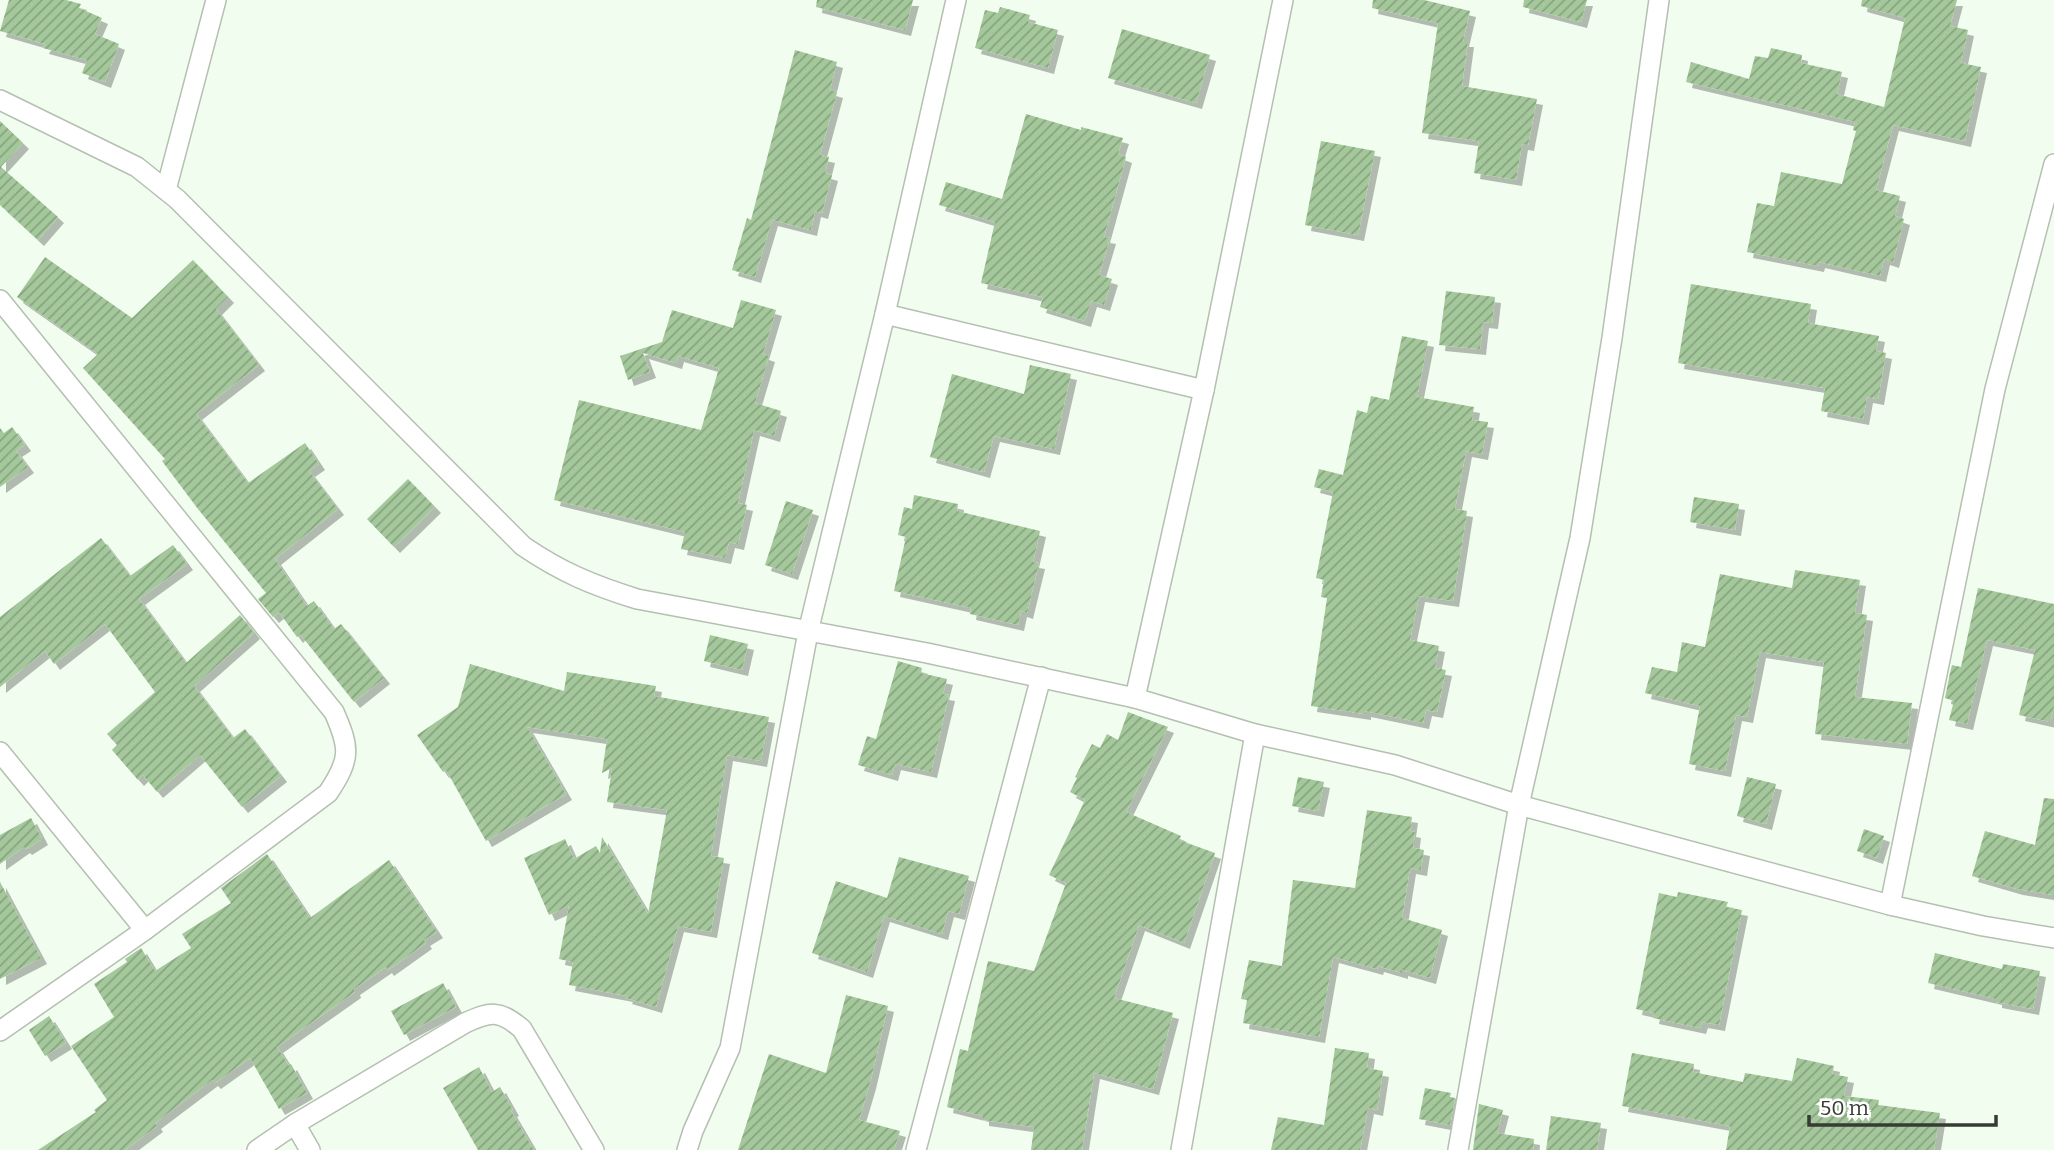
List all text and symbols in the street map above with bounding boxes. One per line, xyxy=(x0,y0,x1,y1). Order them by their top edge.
scale bar xyxy=(1809,1084,1996,1128)
text: 50 m xyxy=(1820,1095,1869,1121)

